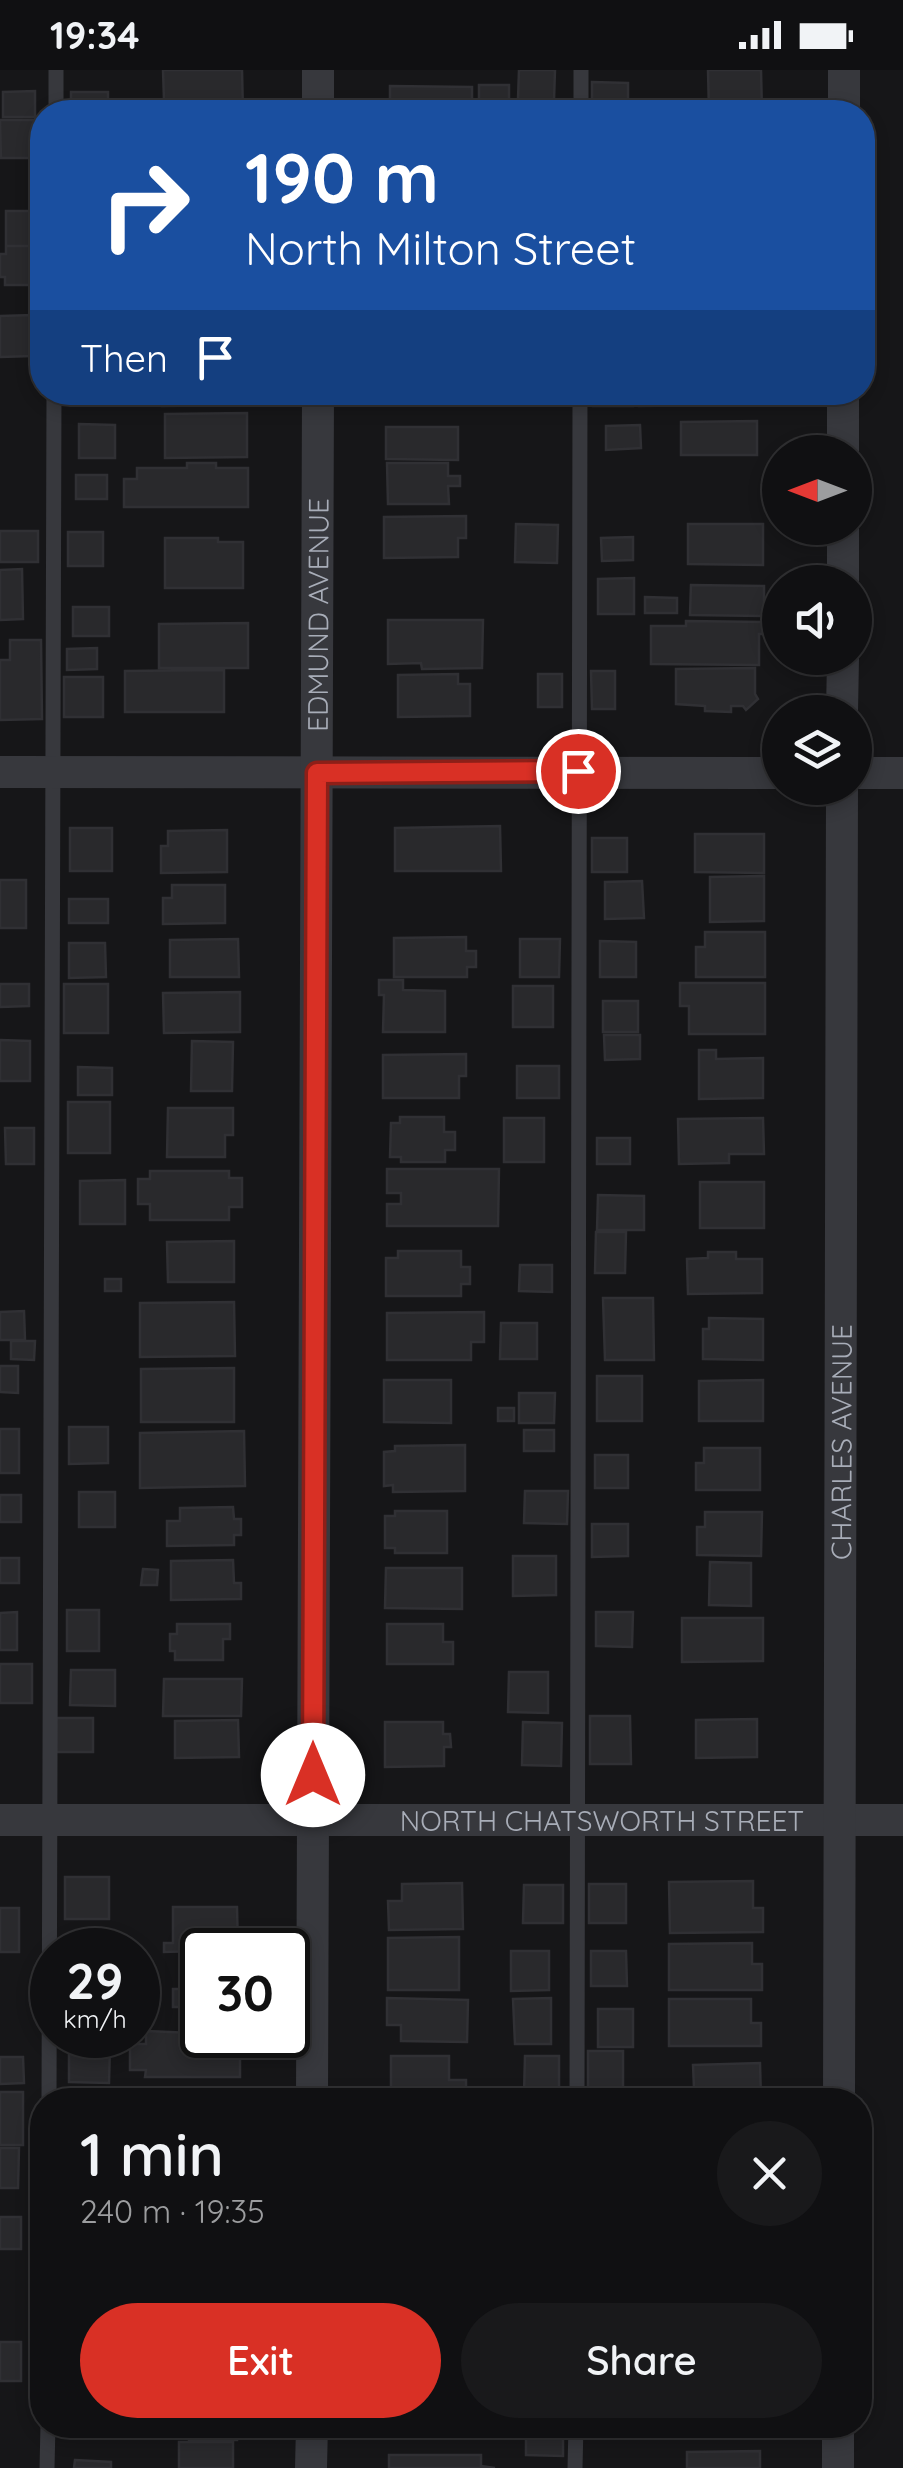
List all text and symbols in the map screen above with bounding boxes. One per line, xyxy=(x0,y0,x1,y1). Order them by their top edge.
text: 19:34 xyxy=(50,11,140,59)
text: 190 m xyxy=(245,133,439,221)
icon: right xyxy=(80,140,210,270)
text: North Milton Street xyxy=(245,220,636,276)
icon: arrive xyxy=(188,330,243,385)
text: Then xyxy=(80,334,168,382)
north arrow xyxy=(762,435,872,545)
map controls xyxy=(762,435,872,805)
street label: EDMUND AVENUE xyxy=(299,498,335,732)
button: sound xyxy=(762,565,872,675)
button: layers xyxy=(762,695,872,805)
pin xyxy=(536,729,621,814)
icon: arrive xyxy=(551,744,606,799)
street label: CHARLES AVENUE xyxy=(823,1324,858,1560)
position arrow xyxy=(261,1723,365,1827)
street label: NORTH CHATSWORTH STREET xyxy=(400,1803,804,1838)
speed limit sign: 30 xyxy=(180,1928,310,2058)
text: 29 xyxy=(67,1949,123,2012)
text: km/h xyxy=(63,2003,127,2034)
text: 1 min xyxy=(80,2116,224,2191)
button: close xyxy=(717,2121,822,2226)
text: 240 m · 19:35 xyxy=(80,2191,265,2231)
button: Exit xyxy=(80,2303,441,2418)
button: Share xyxy=(461,2303,822,2418)

